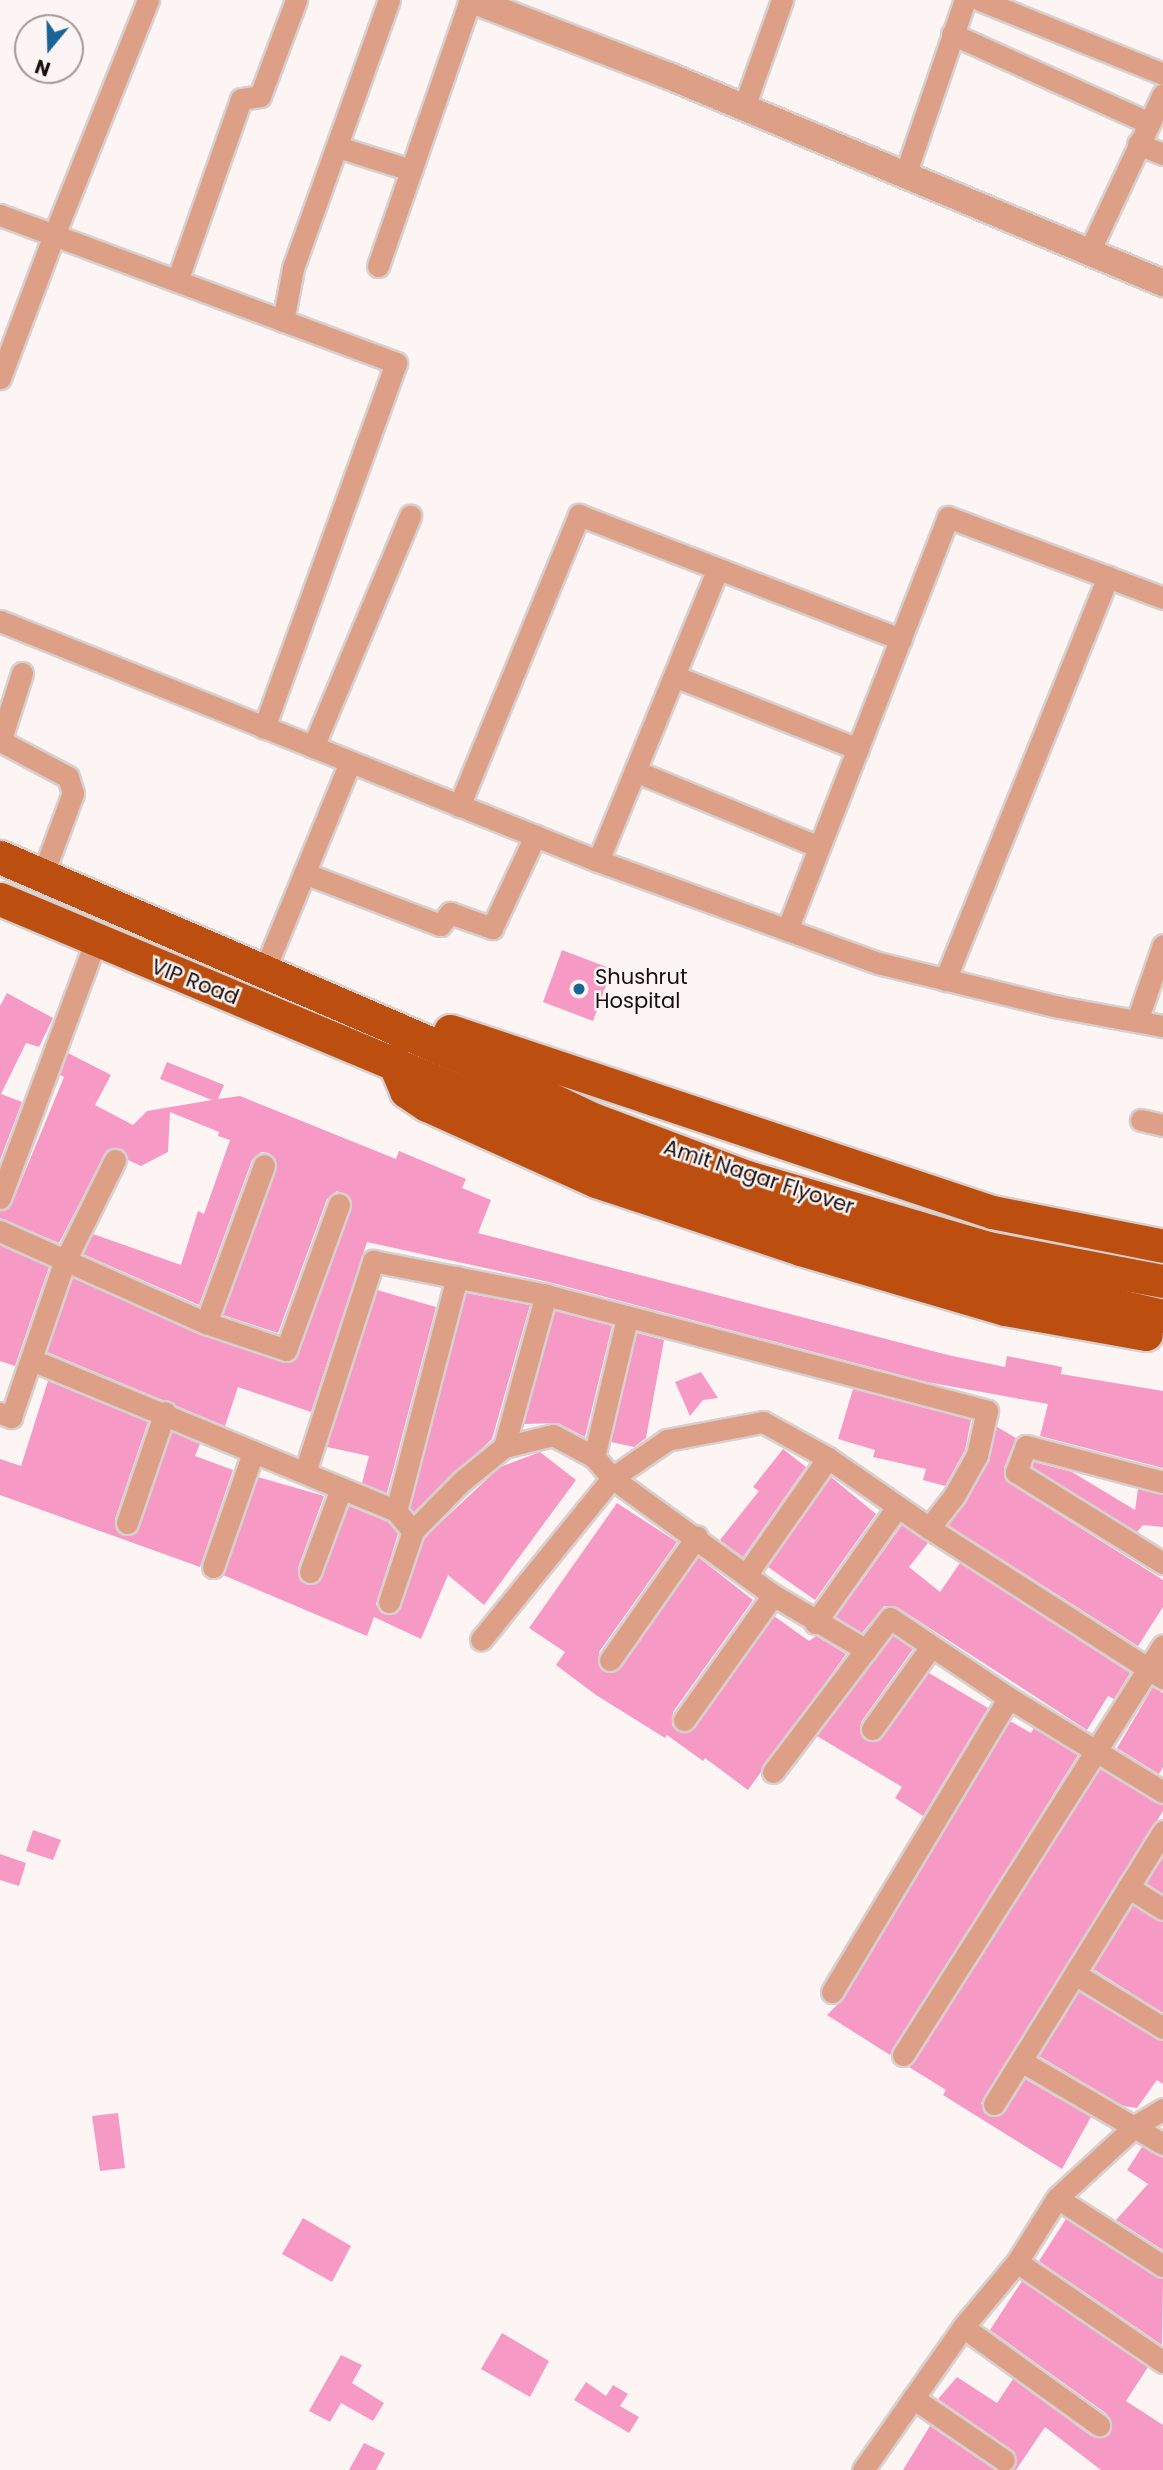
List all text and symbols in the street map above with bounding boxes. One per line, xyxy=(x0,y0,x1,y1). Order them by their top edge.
north arrow xyxy=(14,14,84,84)
text: N xyxy=(32,52,54,83)
street label: VIP Road xyxy=(148,954,242,1010)
place label: Shushrut Hospital xyxy=(595,964,688,1014)
marker: Shushrut Hospital xyxy=(569,979,589,999)
street label: Amit Nagar Flyover xyxy=(661,1134,857,1220)

